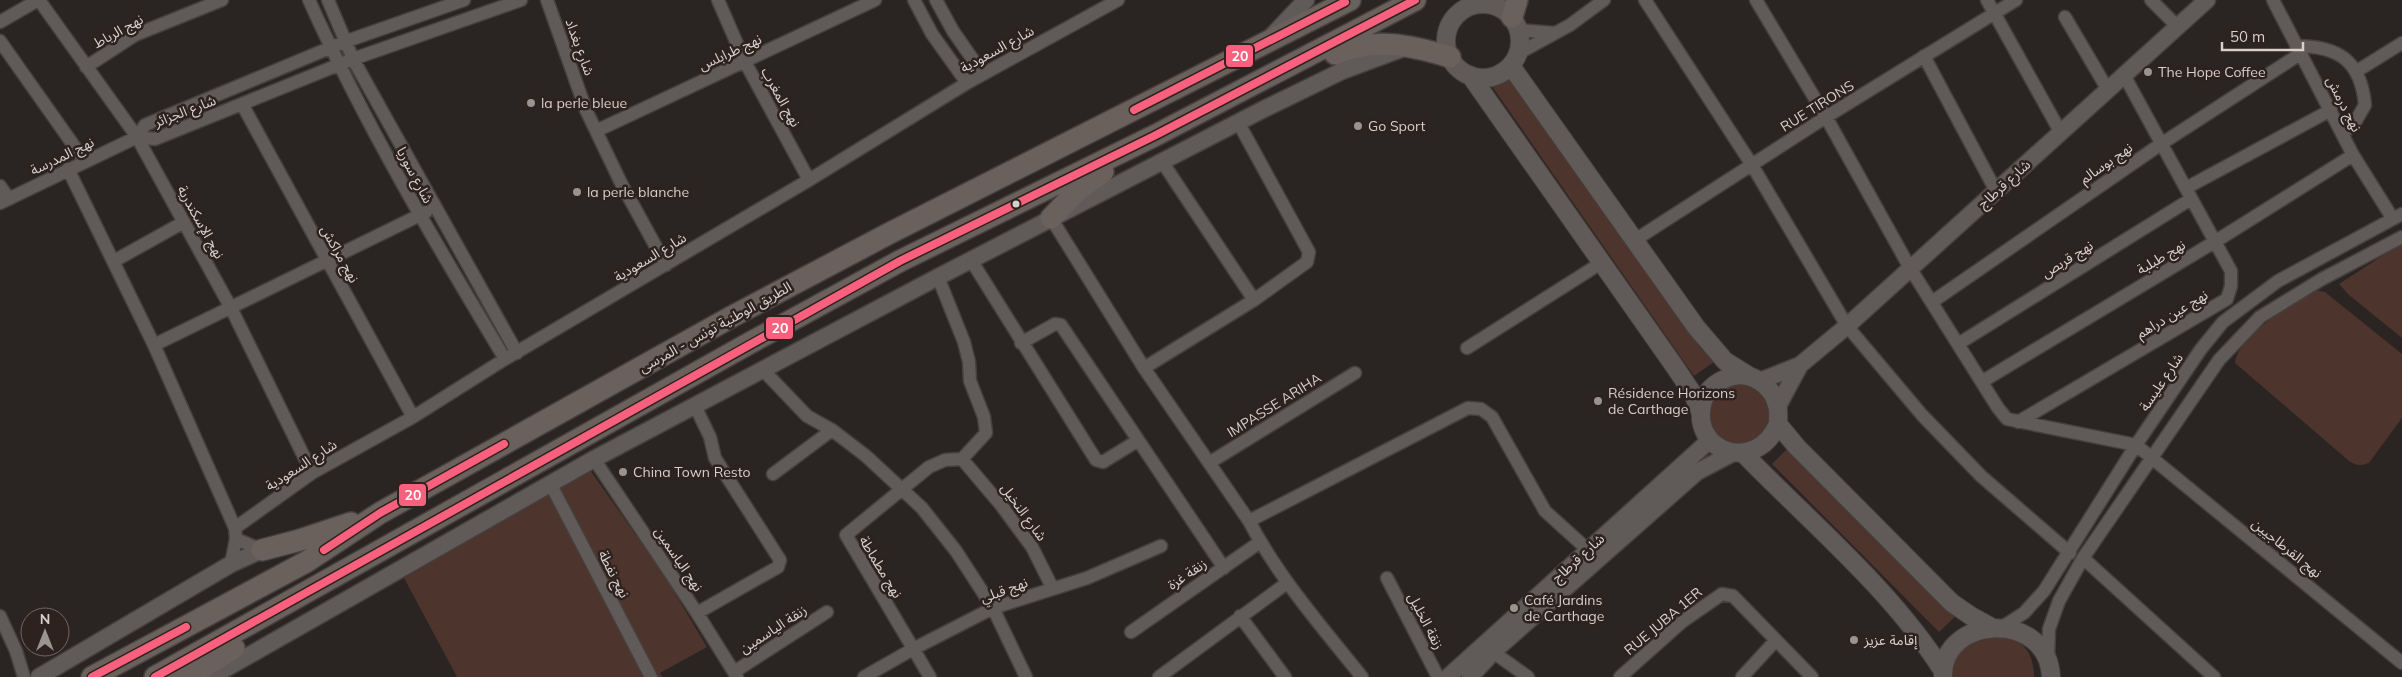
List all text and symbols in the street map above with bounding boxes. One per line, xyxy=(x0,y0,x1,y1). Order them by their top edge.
street label: نهج الرباط xyxy=(90,10,147,54)
street label: شارع بغداد xyxy=(559,16,599,79)
scale bar xyxy=(2222,20,2303,52)
street label: شارع السعودية xyxy=(957,21,1038,78)
text: 50 m xyxy=(2230,27,2265,46)
street label: نهج طرابلس xyxy=(696,30,765,76)
line badge: 20 xyxy=(1225,44,1254,68)
text: 20 xyxy=(1232,47,1248,65)
place label: The Hope Coffee xyxy=(2158,63,2266,81)
street label: نهج المغرب xyxy=(756,64,805,131)
marker: The Hope Coffee xyxy=(2142,66,2154,78)
street label: نهج درمش xyxy=(2321,73,2366,136)
street label: RUE TIRONS xyxy=(1777,76,1857,136)
street label: شارع الجزائر xyxy=(151,91,219,133)
place label: la perle bleue xyxy=(541,94,627,112)
marker: la perle bleue xyxy=(525,97,537,109)
place label: Go Sport xyxy=(1368,117,1425,135)
marker: Go Sport xyxy=(1352,120,1364,132)
street label: نهج المدرسة xyxy=(27,133,98,181)
street label: نهج بوسالم xyxy=(2076,138,2137,189)
street label: شارع سوريا xyxy=(391,144,437,207)
street label: شارع قرطاج xyxy=(1974,156,2035,214)
street label: نهج الإسكندرية xyxy=(172,182,229,263)
place label: la perle blanche xyxy=(587,183,689,201)
marker: la perle blanche xyxy=(571,186,583,198)
unlabelled marker xyxy=(1011,199,1021,209)
street label: نهج مراكش xyxy=(315,222,363,287)
street label: شارع السعودية xyxy=(610,228,691,287)
street label: نهج طبلبة xyxy=(2133,235,2190,280)
street label: نهج قربص xyxy=(2038,236,2097,284)
street label: الطريق الوطنية تونس - المرسى xyxy=(635,277,795,377)
street label: نهج عين دراهم xyxy=(2133,285,2212,344)
line badge: 20 xyxy=(765,316,794,340)
text: 20 xyxy=(772,319,788,337)
street label: شارع عليسة xyxy=(2135,350,2189,416)
street label: IMPASSE ARIHA xyxy=(1223,368,1325,441)
place label: Résidence Horizons de Carthage xyxy=(1608,384,1735,418)
marker: Résidence Horizons de Carthage xyxy=(1592,395,1604,407)
street label: شارع السعودية xyxy=(262,435,341,496)
place label: China Town Resto xyxy=(633,463,751,481)
marker: China Town Resto xyxy=(617,466,629,478)
street label: شارع النخيل xyxy=(995,480,1051,546)
line badge: 20 xyxy=(398,483,427,507)
text: 20 xyxy=(405,486,421,504)
street label: نهج القرطاجيين xyxy=(2247,514,2326,583)
street label: نهج الياسمين xyxy=(649,523,707,596)
street label: شارع قرطاج xyxy=(1548,530,1609,588)
street label: نهج مطماطة xyxy=(854,533,907,603)
street label: نهج نفطة xyxy=(593,547,634,602)
street label: زنقة غزة xyxy=(1164,554,1210,594)
street label: نهج قبلي xyxy=(978,573,1031,609)
street label: RUE JUBA 1ER xyxy=(1620,583,1706,659)
street label: زنقة الخليل xyxy=(1404,590,1448,652)
place label: Café Jardins de Carthage xyxy=(1524,591,1604,625)
street label: زنقة الياسمين xyxy=(736,601,810,657)
marker: Café Jardins de Carthage xyxy=(1508,602,1520,614)
north arrow xyxy=(20,607,70,657)
text: N xyxy=(40,610,50,628)
place label: إقامة عزيز xyxy=(1863,631,1918,650)
marker: إقامة عزيز xyxy=(1848,634,1860,646)

